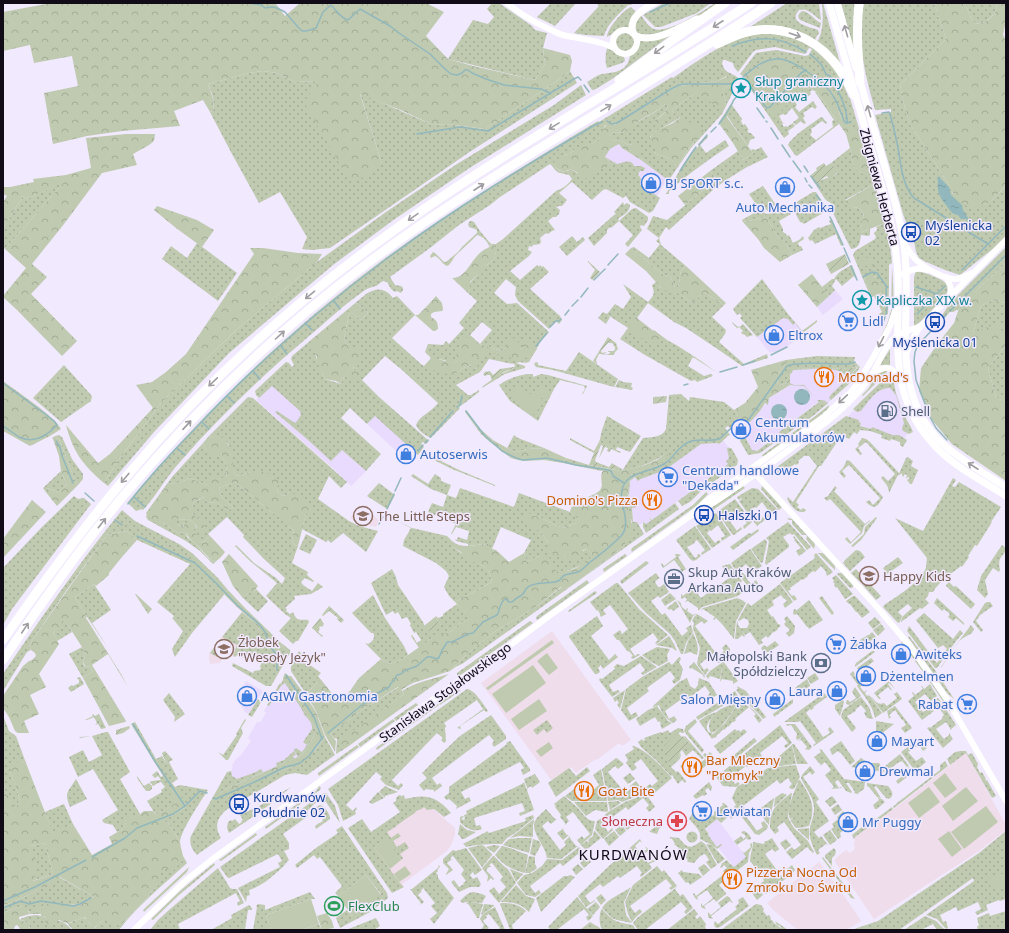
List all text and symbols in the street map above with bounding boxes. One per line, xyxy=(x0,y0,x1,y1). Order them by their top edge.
one-way arrow xyxy=(713,20,724,29)
one-way arrow xyxy=(842,25,849,38)
one-way arrow xyxy=(789,31,801,39)
one-way arrow xyxy=(654,46,665,54)
place label: Słup graniczny Krakowa xyxy=(755,72,844,105)
place icon: Słup graniczny Krakowa xyxy=(730,77,752,99)
one-way arrow xyxy=(600,103,612,111)
one-way arrow xyxy=(865,105,872,118)
one-way arrow xyxy=(548,123,560,131)
street label: Zbigniewa Herberta xyxy=(856,126,904,248)
shop icon: BJ SPORT s.c. xyxy=(640,172,662,194)
place label: BJ SPORT s.c. xyxy=(665,174,744,192)
shop icon: Auto Mechanika xyxy=(774,176,796,198)
one-way arrow xyxy=(473,182,484,191)
place label: Auto Mechanika xyxy=(736,198,834,216)
one-way arrow xyxy=(408,213,419,221)
place label: Myślenicka 02 xyxy=(925,216,992,249)
bus stop icon: Myślenicka 02 xyxy=(900,221,922,243)
place icon: Kapliczka XIX w. xyxy=(851,289,873,311)
one-way arrow xyxy=(304,291,315,300)
place label: Kapliczka XIX w. xyxy=(876,291,972,309)
supermarket icon: Lidl xyxy=(837,310,859,332)
bus stop icon: Myślenicka 01 xyxy=(924,311,946,333)
place label: Lidl xyxy=(862,312,884,330)
shop icon: Eltrox xyxy=(763,324,785,346)
place label: Eltrox xyxy=(788,326,823,344)
one-way arrow xyxy=(275,331,285,340)
place label: Myślenicka 01 xyxy=(892,333,978,351)
one-way arrow xyxy=(877,336,884,348)
restaurant icon: McDonald's xyxy=(813,366,835,388)
place label: McDonald's xyxy=(838,368,909,386)
one-way arrow xyxy=(208,378,218,387)
one-way arrow xyxy=(838,394,848,404)
fuel station icon: Shell xyxy=(876,400,898,422)
place label: Shell xyxy=(901,402,930,420)
place label: Centrum Akumulatorów xyxy=(755,413,845,446)
shop icon: Centrum Akumulatorów xyxy=(730,418,752,440)
one-way arrow xyxy=(182,420,192,430)
shop icon: Autoserwis xyxy=(395,443,417,465)
place label: Autoserwis xyxy=(420,445,488,463)
place label: Centrum handlowe "Dekada" xyxy=(682,461,799,494)
one-way arrow xyxy=(968,462,979,470)
supermarket icon: Centrum handlowe "Dekada" xyxy=(657,466,679,488)
one-way arrow xyxy=(120,472,129,483)
restaurant icon: Domino's Pizza xyxy=(641,489,663,511)
place label: Domino's Pizza xyxy=(546,491,638,509)
bus stop icon: Halszki 01 xyxy=(693,504,715,526)
school or university icon: The Little Steps xyxy=(352,505,374,527)
place label: Halszki 01 xyxy=(718,506,779,524)
place label: The Little Steps xyxy=(377,507,470,525)
one-way arrow xyxy=(97,518,106,529)
place label: Skup Aut Kraków Arkana Auto xyxy=(688,563,792,596)
school or university icon: Happy Kids xyxy=(858,565,880,587)
place label: Happy Kids xyxy=(883,567,951,585)
office icon: Skup Aut Kraków Arkana Auto xyxy=(663,568,685,590)
one-way arrow xyxy=(21,623,29,634)
place label: Żłobek "Wesoły Jeżyk" xyxy=(238,633,326,666)
supermarket icon: Żabka xyxy=(825,633,847,655)
place label: Żabka xyxy=(850,635,887,653)
school or university icon: Żłobek "Wesoły Jeżyk" xyxy=(213,638,235,660)
street label: Stanisława Stojałowskiego xyxy=(375,638,515,746)
shop icon: Awiteks xyxy=(890,643,912,665)
place label: Awiteks xyxy=(915,645,962,663)
place label: Małopolski Bank Spółdzielczy xyxy=(707,647,807,680)
bank icon: Małopolski Bank Spółdzielczy xyxy=(810,652,832,674)
shop icon: Dżentelmen xyxy=(855,665,877,687)
place label: Dżentelmen xyxy=(880,667,954,685)
shop icon: Laura xyxy=(826,680,848,702)
place label: Laura xyxy=(788,682,823,700)
shop icon: AGIW Gastronomia xyxy=(236,685,258,707)
place label: AGIW Gastronomia xyxy=(261,687,378,705)
shop icon: Salon Mięsny xyxy=(764,688,786,710)
place label: Salon Mięsny xyxy=(681,690,761,708)
supermarket icon: Rabat xyxy=(956,693,978,715)
place label: Rabat xyxy=(918,695,953,713)
shop icon: Mayart xyxy=(866,730,888,752)
place label: Mayart xyxy=(891,732,934,750)
place label: Bar Mleczny "Promyk" xyxy=(706,751,780,784)
restaurant icon: Bar Mleczny "Promyk" xyxy=(681,756,703,778)
shop icon: Drewmal xyxy=(854,760,876,782)
place label: Drewmal xyxy=(879,762,934,780)
restaurant icon: Goat Bite xyxy=(573,780,595,802)
place label: Goat Bite xyxy=(598,782,655,800)
place label: Kurdwanów Południe 02 xyxy=(253,788,326,821)
bus stop icon: Kurdwanów Południe 02 xyxy=(228,793,250,815)
supermarket icon: Lewiatan xyxy=(691,800,713,822)
place label: Lewiatan xyxy=(716,802,771,820)
pharmacy icon: Słoneczna xyxy=(666,810,688,832)
shop icon: Mr Puggy xyxy=(837,811,859,833)
place label: Słoneczna xyxy=(602,812,663,830)
place label: Mr Puggy xyxy=(862,813,921,831)
district label: KURDWANÓW xyxy=(578,844,688,864)
place label: Pizzeria Nocna Od Zmroku Do Świtu xyxy=(746,863,857,896)
restaurant icon: Pizzeria Nocna Od Zmroku Do Świtu xyxy=(721,868,743,890)
sports icon: FlexClub xyxy=(323,895,345,917)
place label: FlexClub xyxy=(348,897,400,915)

